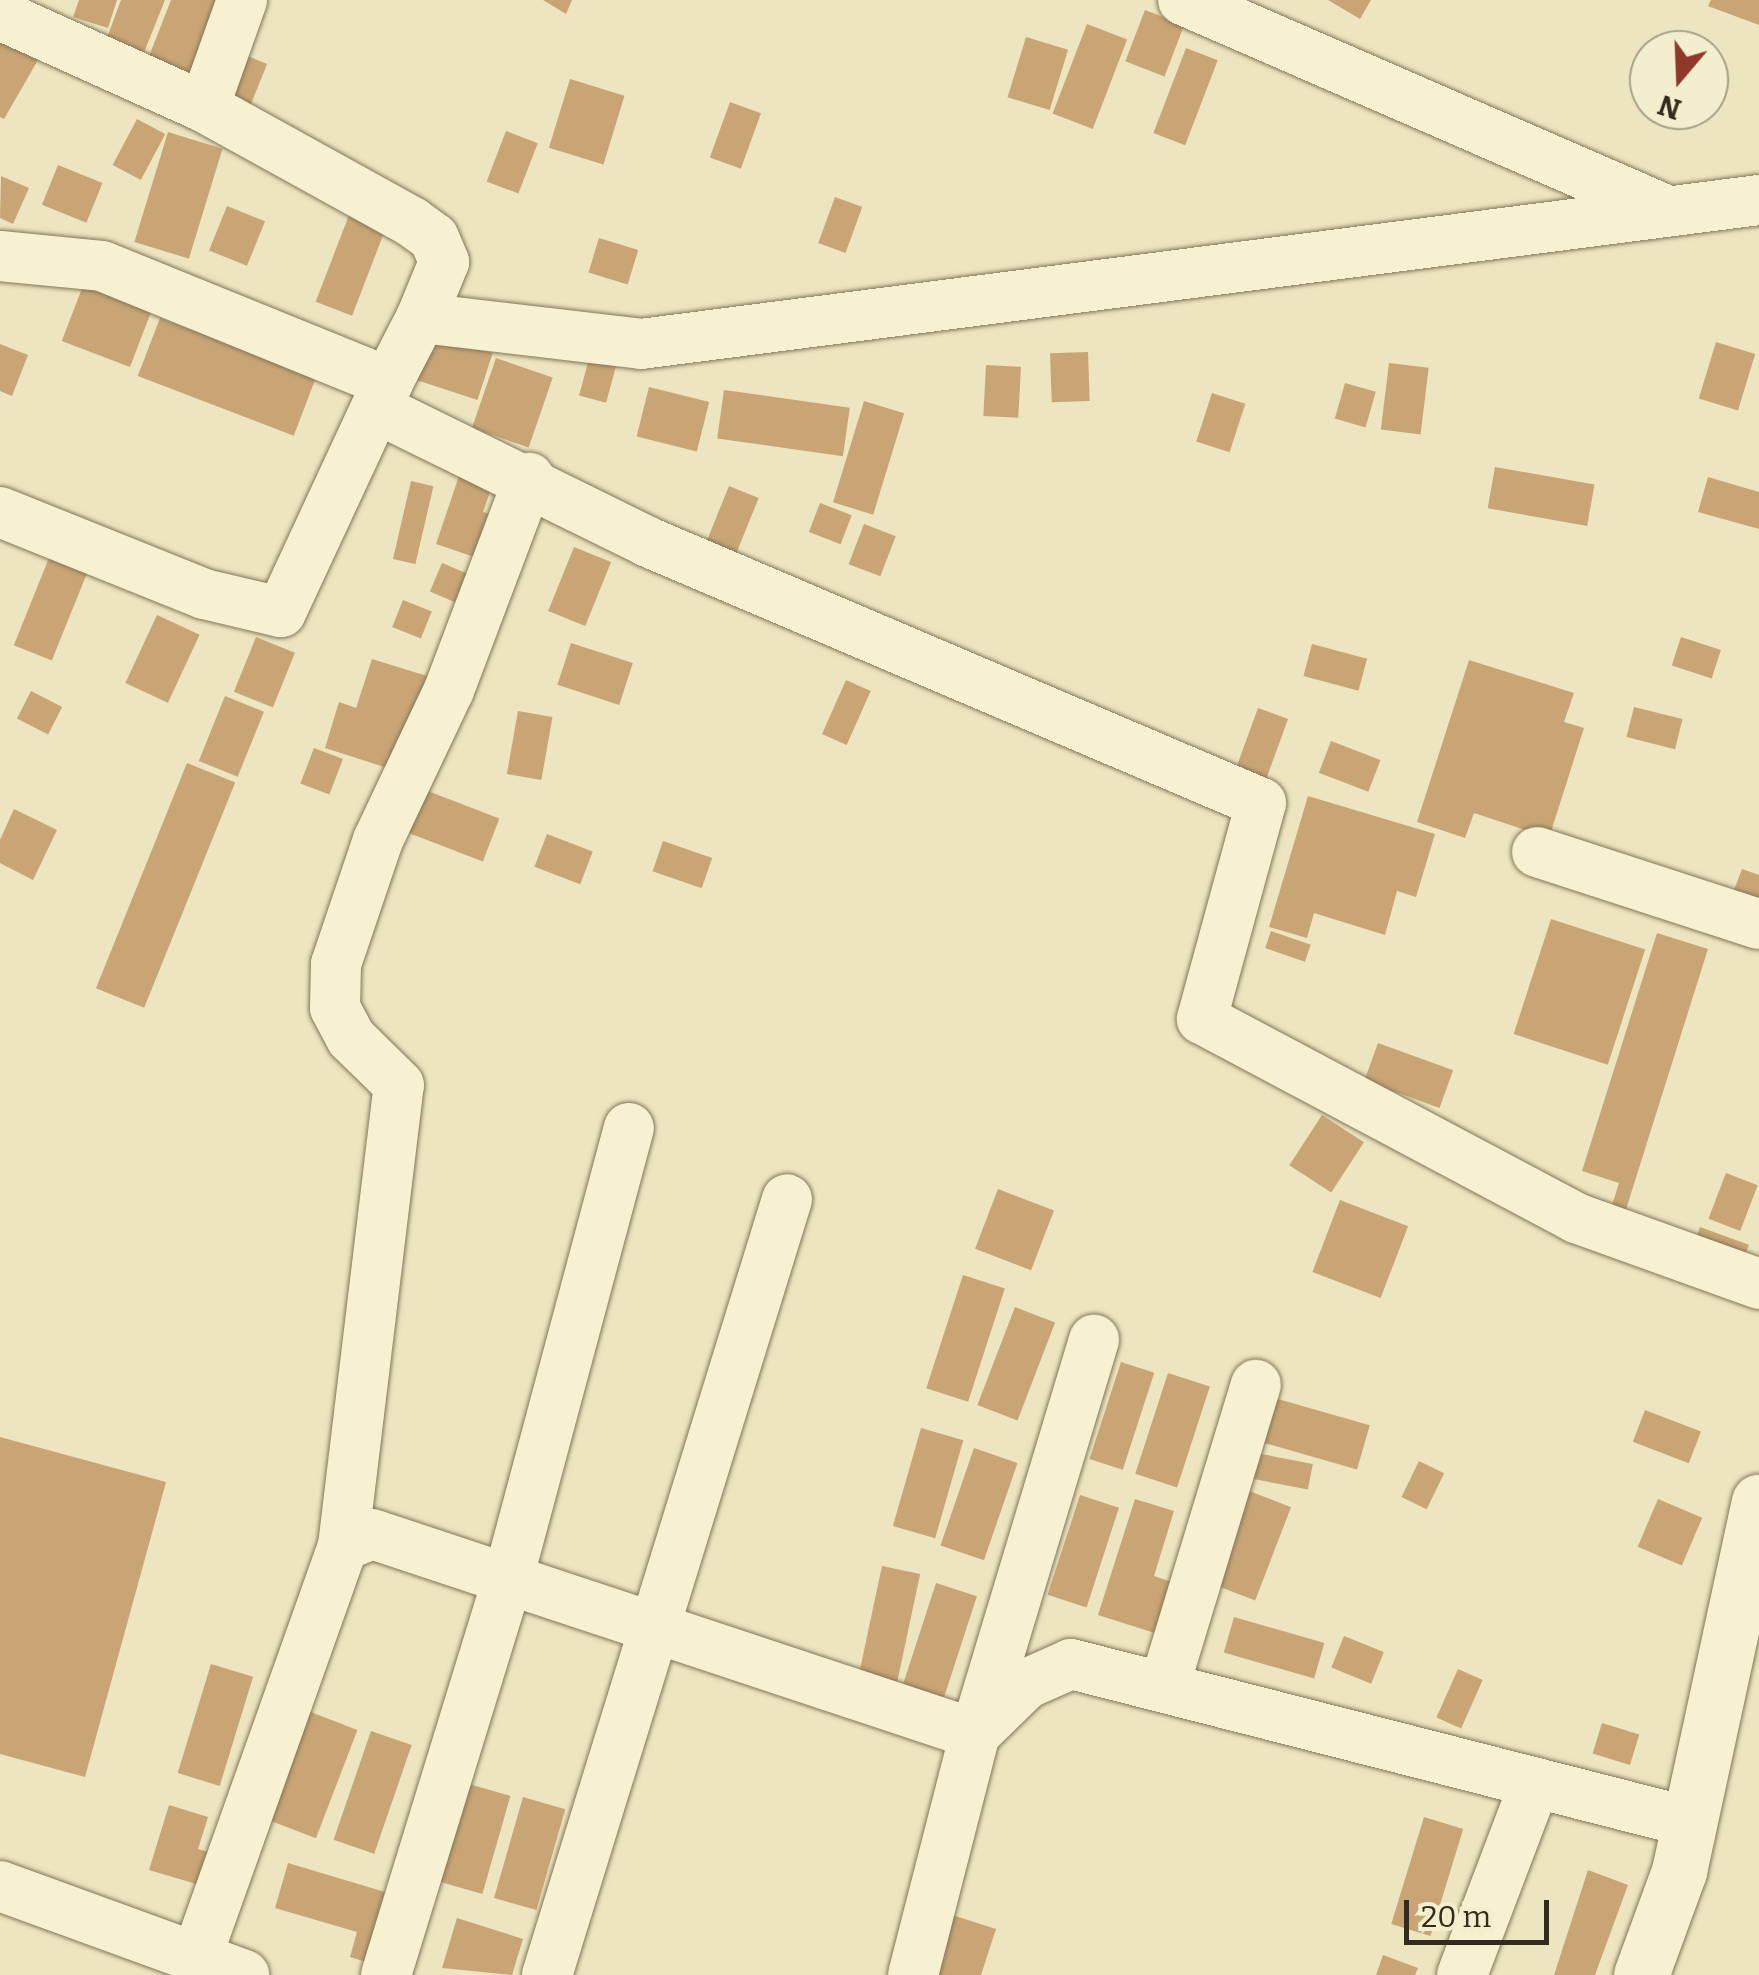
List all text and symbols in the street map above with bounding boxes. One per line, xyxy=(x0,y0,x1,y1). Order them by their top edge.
north arrow xyxy=(1629,30,1729,130)
text: N xyxy=(1654,88,1685,126)
scale bar xyxy=(1409,1880,1554,1942)
text: 20 m xyxy=(1421,1899,1491,1935)

